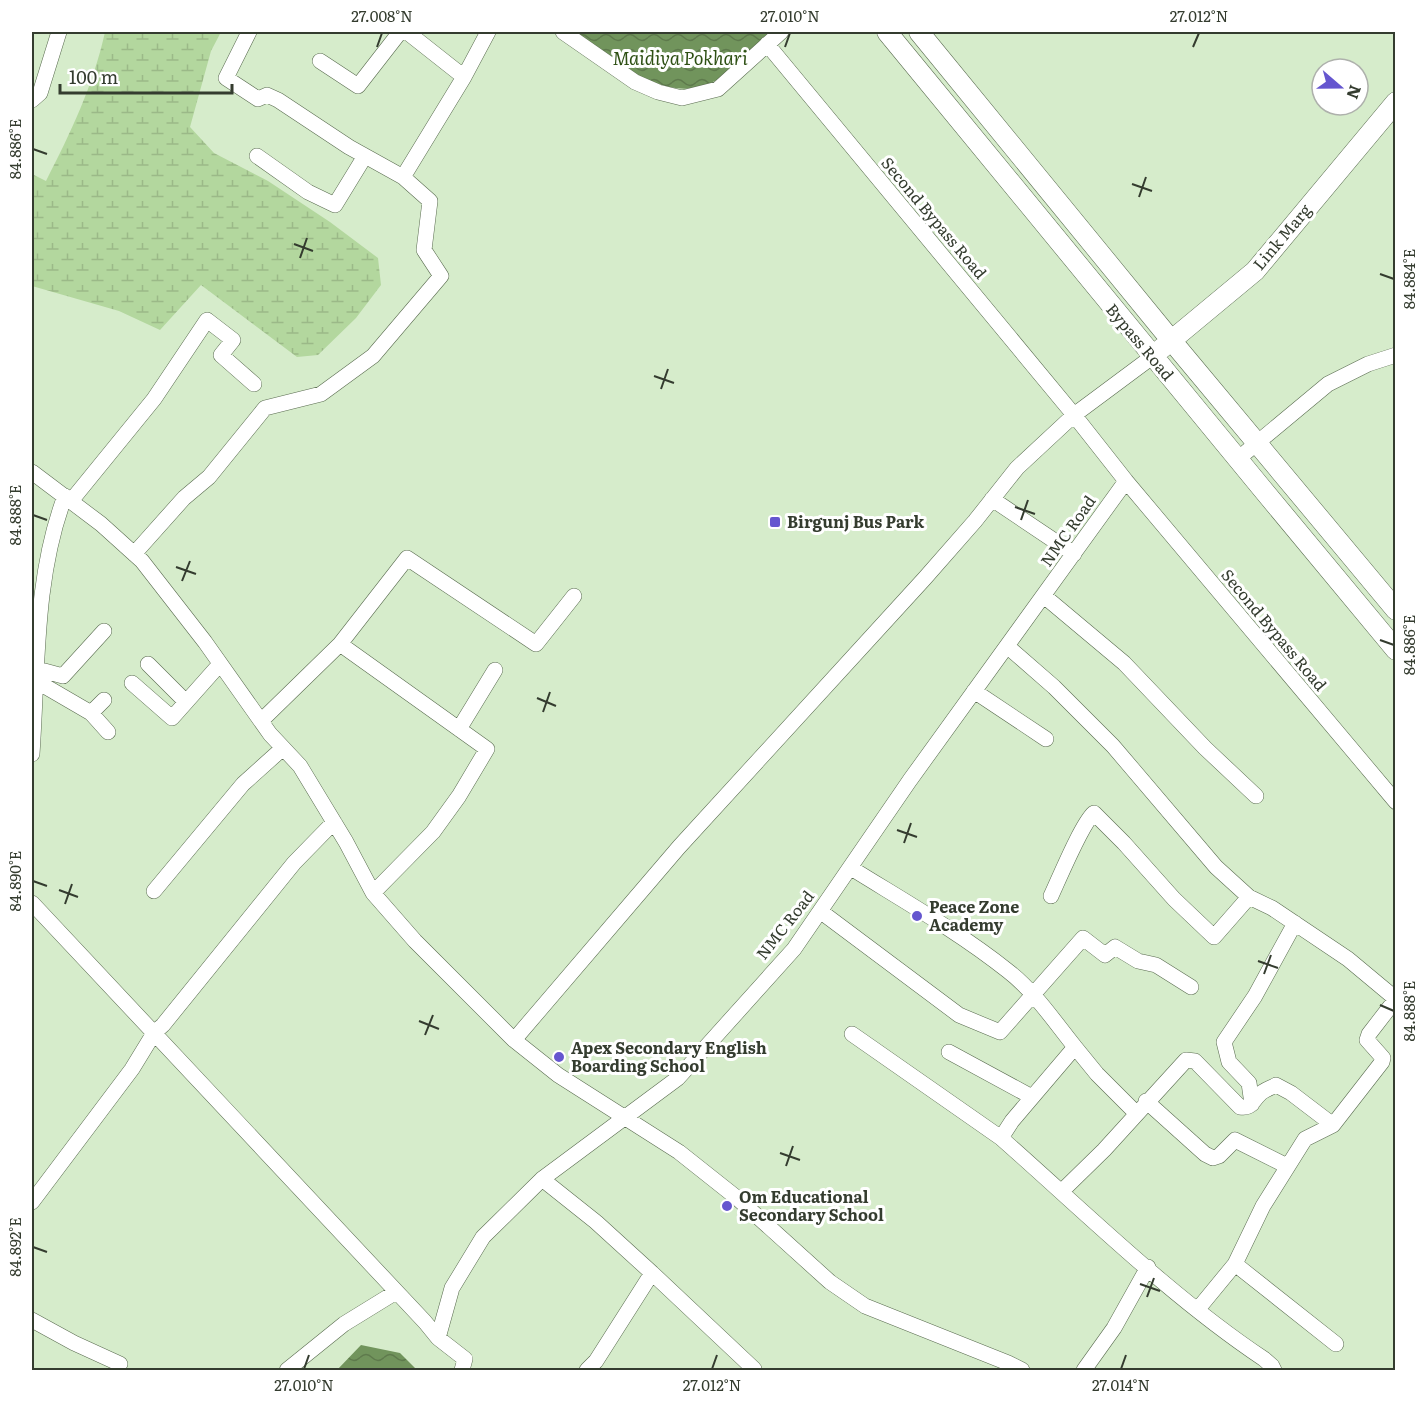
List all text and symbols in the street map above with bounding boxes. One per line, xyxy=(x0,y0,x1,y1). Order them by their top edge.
text: 27.008°N xyxy=(351,4,413,27)
text: 27.010°N xyxy=(760,4,820,27)
text: 27.012°N xyxy=(1170,4,1228,27)
water label: Maidiya Pokhari xyxy=(612,44,748,71)
scale bar xyxy=(60,57,232,95)
north arrow xyxy=(1310,57,1370,117)
text: 100 m xyxy=(69,63,118,90)
text: N xyxy=(1341,82,1369,103)
text: 84.886°E xyxy=(3,119,26,179)
street label: Second Bypass Road xyxy=(876,151,993,284)
street label: Link Marg xyxy=(1246,198,1316,275)
text: 84.884°E xyxy=(1397,249,1420,309)
street label: Bypass Road xyxy=(1101,298,1180,385)
text: 84.888°E xyxy=(3,485,26,545)
street label: NMC Road xyxy=(1034,490,1101,571)
place label: Birgunj Bus Park xyxy=(787,509,924,533)
marker: Birgunj Bus Park xyxy=(768,515,782,529)
street label: Second Bypass Road xyxy=(1216,563,1333,696)
text: 84.886°E xyxy=(1397,615,1420,675)
text: 84.890°E xyxy=(3,851,26,911)
street label: NMC Road xyxy=(749,884,819,964)
place label: Peace Zone Academy xyxy=(929,894,1019,936)
marker: Peace Zone Academy xyxy=(910,909,924,923)
text: 84.888°E xyxy=(1397,981,1420,1041)
place label: Apex Secondary English Boarding School xyxy=(571,1035,767,1077)
marker: Apex Secondary English Boarding School xyxy=(552,1050,566,1064)
place label: Om Educational Secondary School xyxy=(739,1184,884,1226)
marker: Om Educational Secondary School xyxy=(720,1199,734,1213)
text: 84.892°E xyxy=(3,1217,26,1277)
text: 27.010°N xyxy=(274,1373,334,1396)
text: 27.012°N xyxy=(683,1373,741,1396)
text: 27.014°N xyxy=(1092,1373,1150,1396)

